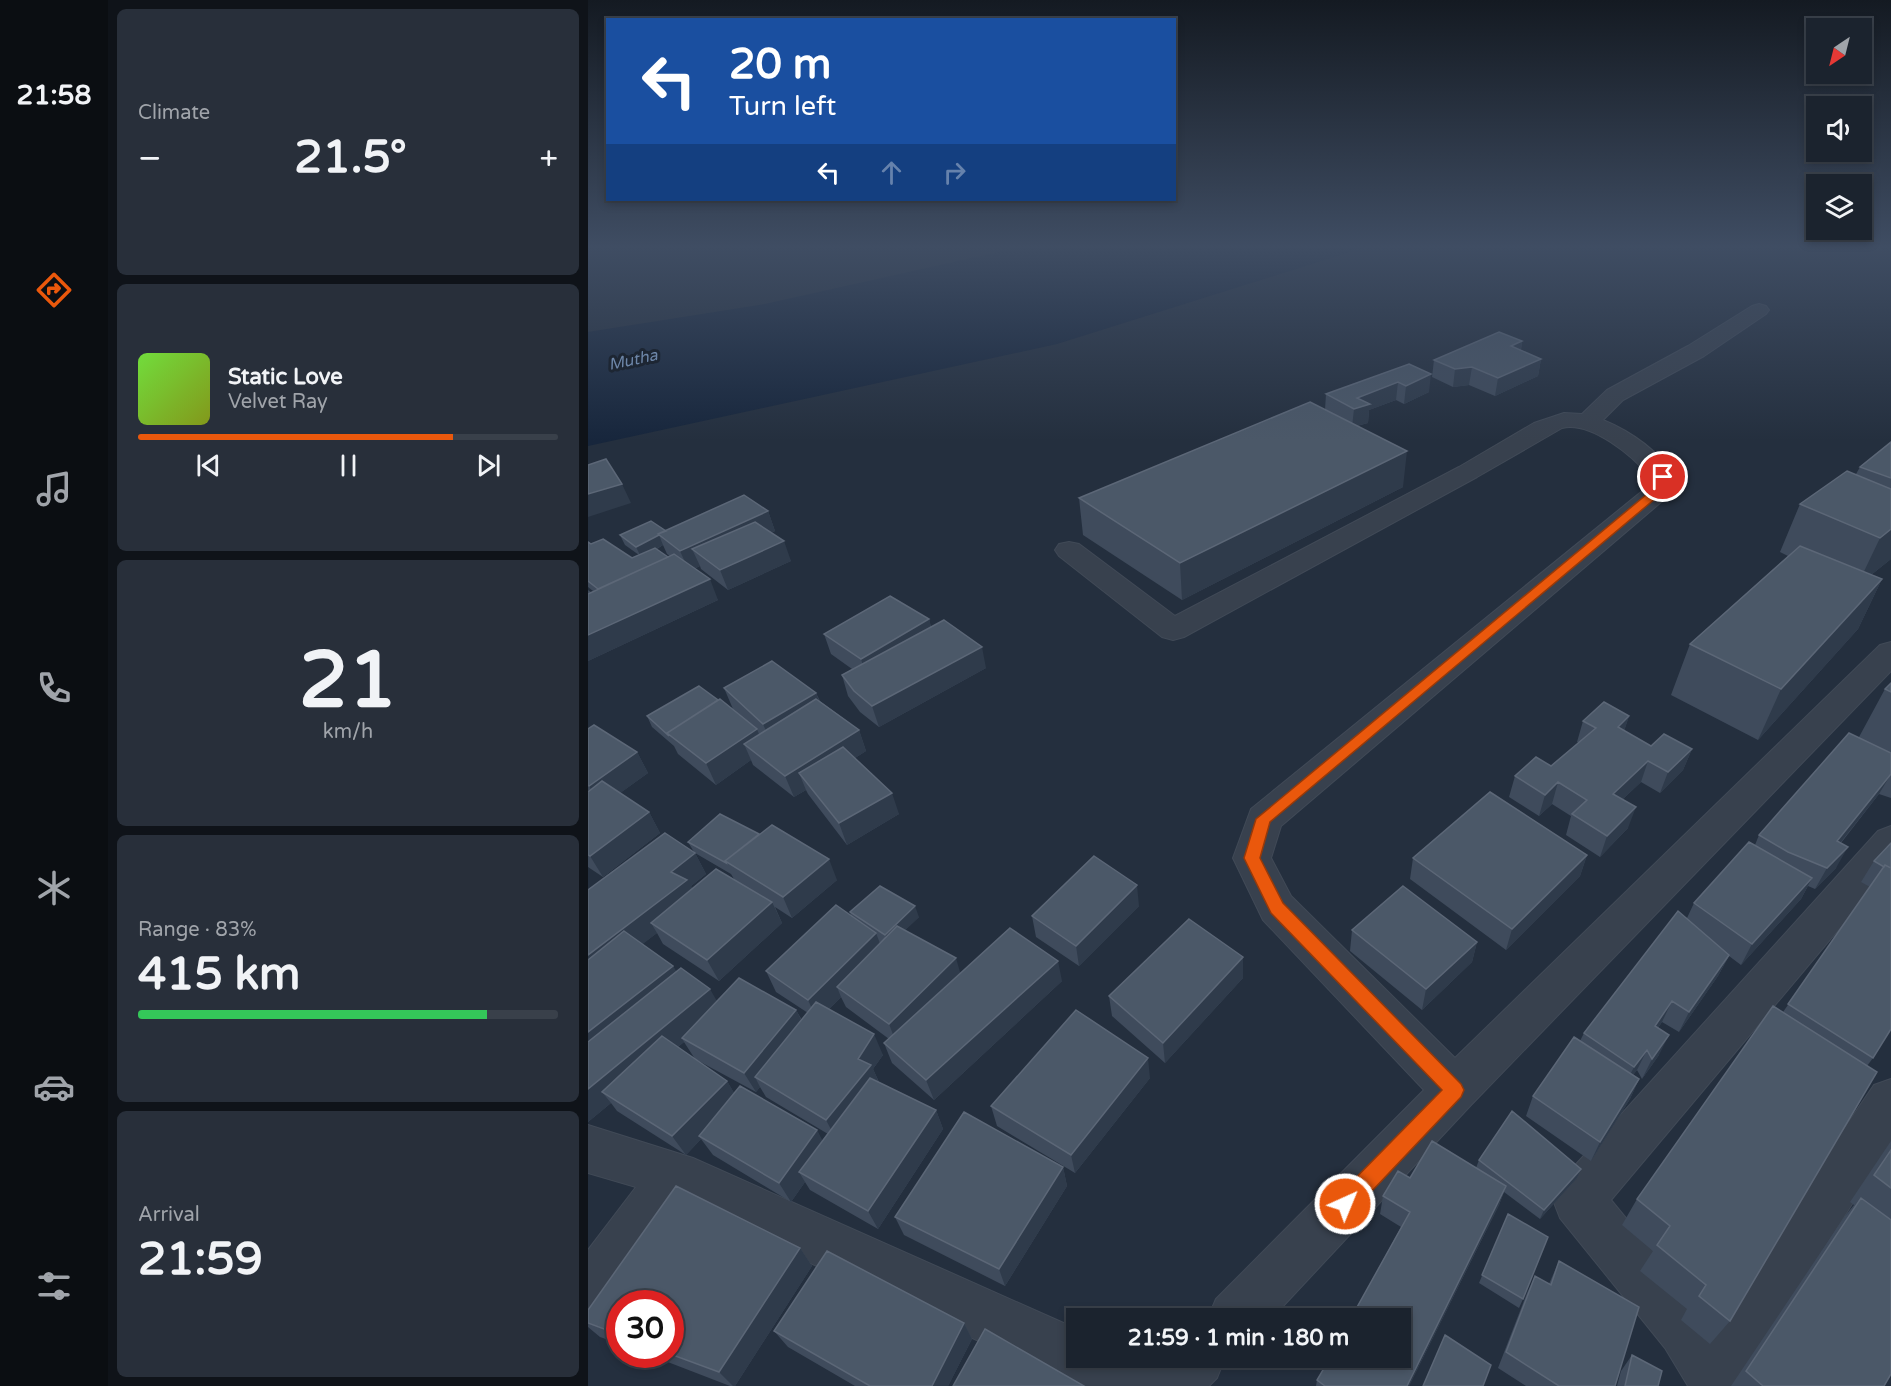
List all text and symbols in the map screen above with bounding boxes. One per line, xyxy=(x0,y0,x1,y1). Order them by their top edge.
north arrow xyxy=(1806,18,1872,84)
map controls xyxy=(1806,18,1872,240)
text: 20 m xyxy=(729,39,831,90)
icon: left xyxy=(630,42,708,120)
text: 21:58 xyxy=(17,79,91,112)
text: Turn left xyxy=(729,90,836,123)
button: sound xyxy=(1806,96,1872,162)
text: Climate xyxy=(138,101,210,125)
text: 21.5° xyxy=(294,131,407,185)
text: − xyxy=(138,139,162,178)
text: + xyxy=(539,139,558,178)
icon: left xyxy=(812,156,845,189)
icon: ahead xyxy=(875,156,908,189)
icon: right xyxy=(938,156,971,189)
button: layers xyxy=(1806,174,1872,240)
icon: directions xyxy=(33,269,75,311)
water label: Mutha xyxy=(607,345,660,375)
text: Static Love xyxy=(228,364,343,390)
text: Velvet Ray xyxy=(228,390,328,414)
icon: previous xyxy=(192,449,225,482)
icon: pause xyxy=(332,449,365,482)
icon: next xyxy=(472,449,505,482)
pin xyxy=(1637,451,1688,502)
icon: arrive xyxy=(1646,460,1679,493)
icon: music xyxy=(33,468,75,510)
text: 21 xyxy=(299,634,397,728)
icon: phone xyxy=(33,667,75,709)
text: km/h xyxy=(323,720,373,744)
icon: climate xyxy=(33,867,75,909)
text: Range · 83% xyxy=(138,918,257,942)
text: 415 km xyxy=(138,948,300,1002)
icon: car xyxy=(33,1066,75,1108)
position arrow xyxy=(1313,1172,1377,1236)
text: Arrival xyxy=(138,1203,200,1227)
text: 21:59 xyxy=(138,1233,263,1287)
icon: filters xyxy=(33,1265,75,1307)
speed limit sign: 30 xyxy=(606,1290,684,1368)
text: 21:59 · 1 min · 180 m xyxy=(1128,1325,1349,1351)

